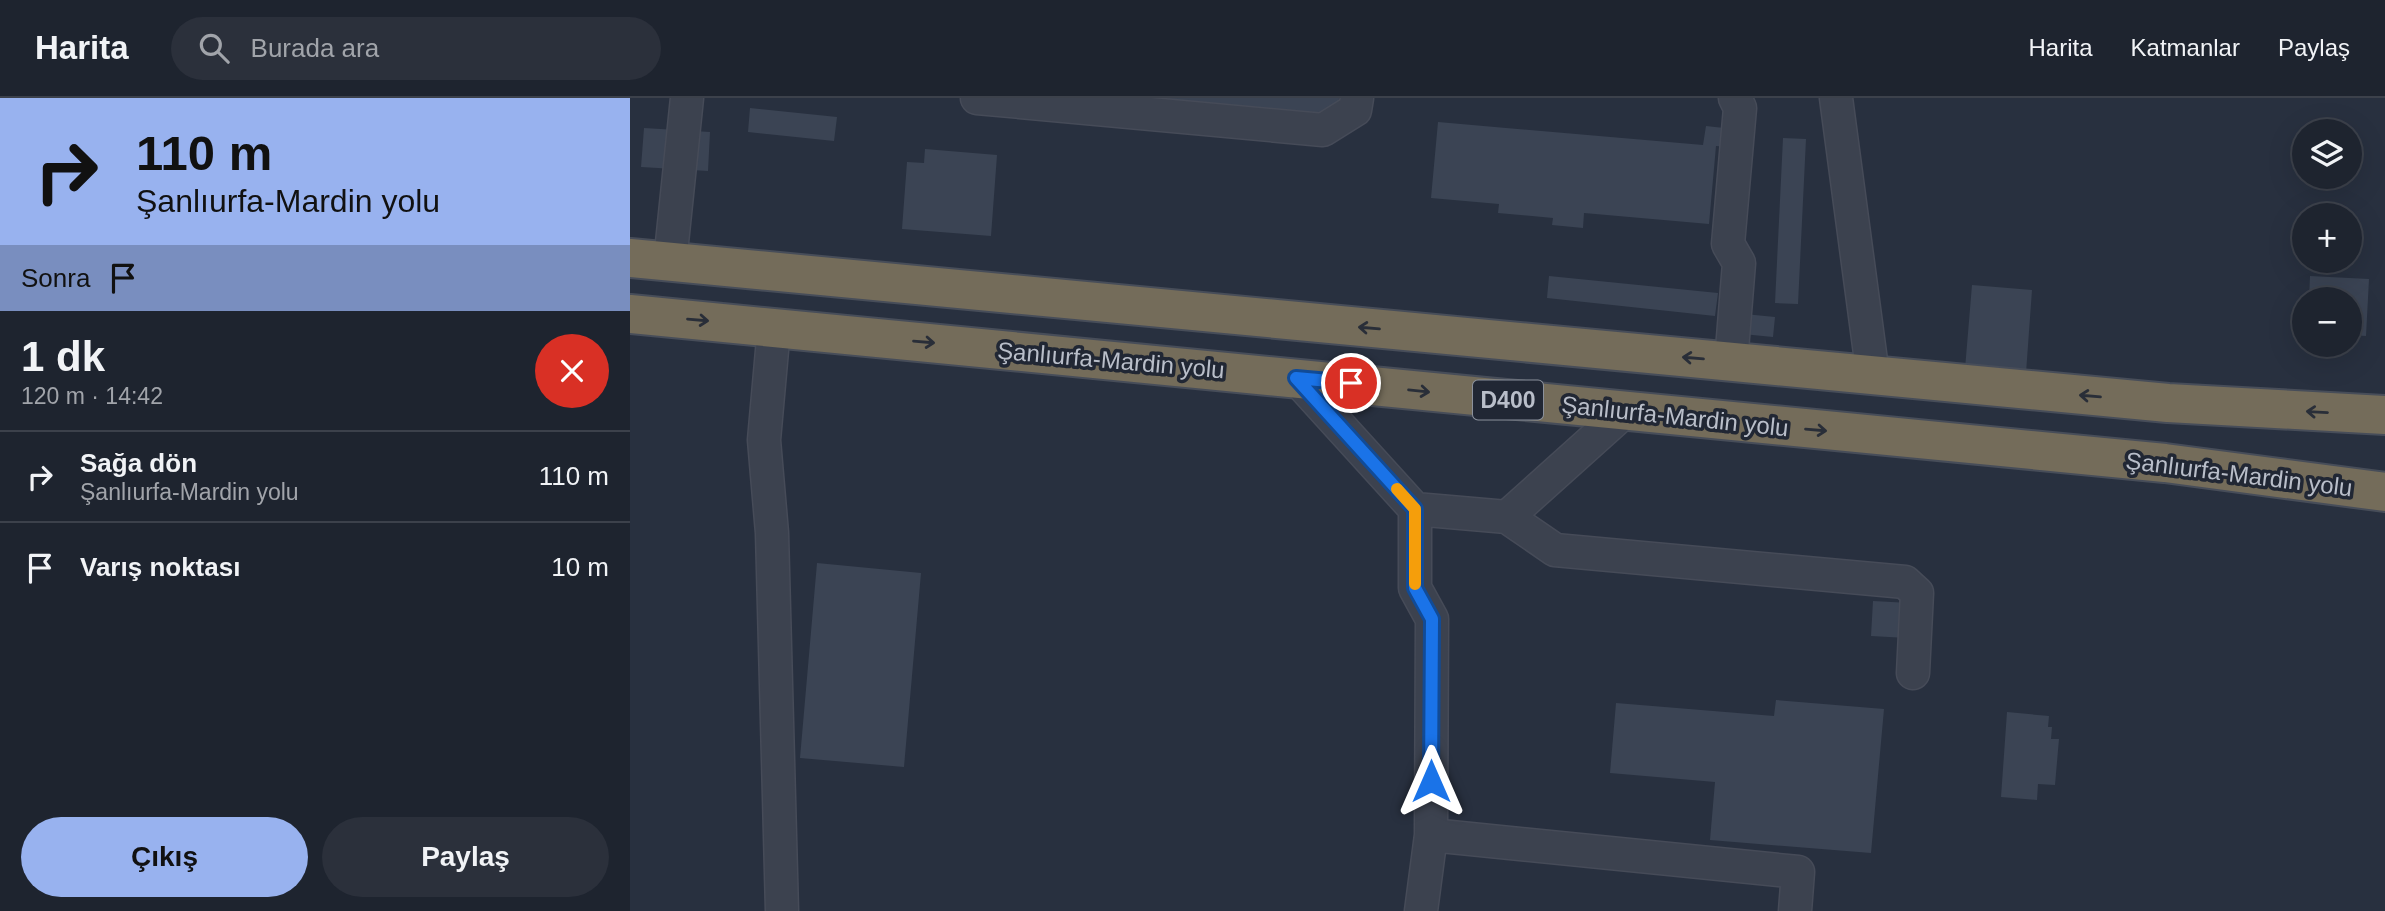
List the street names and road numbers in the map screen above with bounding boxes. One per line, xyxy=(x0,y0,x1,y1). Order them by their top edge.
street label: Şanlıurfa-Mardin yolu xyxy=(996,337,1226,383)
road number: D400 xyxy=(1473,380,1543,420)
street label: Şanlıurfa-Mardin yolu xyxy=(1560,391,1790,441)
street label: Şanlıurfa-Mardin yolu xyxy=(2124,447,2354,501)

